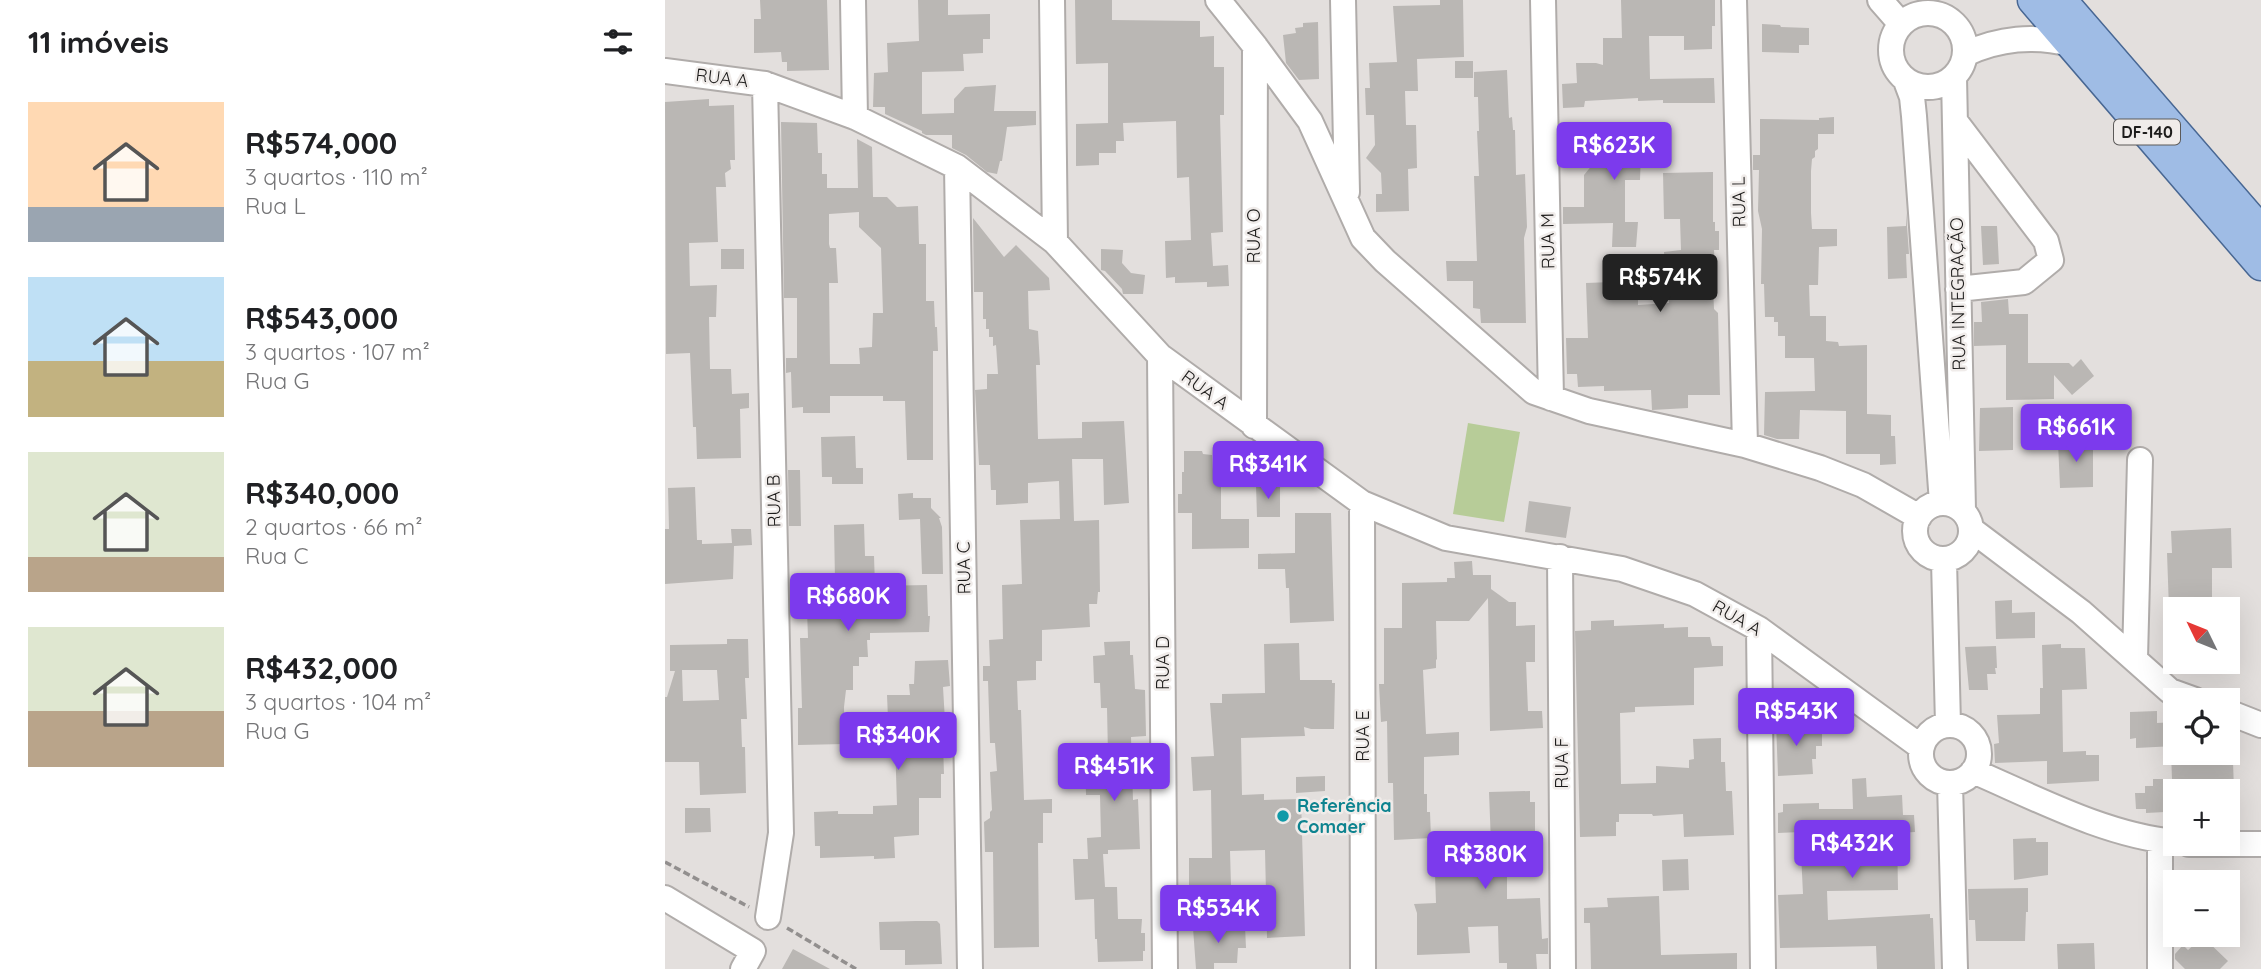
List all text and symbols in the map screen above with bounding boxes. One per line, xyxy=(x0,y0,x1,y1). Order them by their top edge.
text: 11 imóveis xyxy=(28,23,169,61)
icon: filters xyxy=(599,23,637,61)
street label: RUA A xyxy=(694,63,750,92)
road number: DF-140 xyxy=(2114,120,2180,144)
pin: R$623K xyxy=(1557,122,1671,182)
text: R$574,000 xyxy=(245,124,397,162)
icon: home xyxy=(84,130,168,214)
text: R$623K xyxy=(1573,130,1655,159)
text: 3 quartos · 110 m² xyxy=(245,162,428,191)
street label: RUA L xyxy=(1727,176,1750,228)
text: Rua L xyxy=(245,191,306,220)
street label: RUA O xyxy=(1242,209,1265,263)
street label: RUA M xyxy=(1536,213,1559,269)
street label: RUA INTEGRAÇÃO xyxy=(1945,217,1970,371)
pin: R$574K xyxy=(1603,254,1717,314)
text: R$574K xyxy=(1618,262,1702,291)
text: R$543,000 xyxy=(245,299,398,337)
icon: home xyxy=(84,305,168,389)
text: 3 quartos · 107 m² xyxy=(245,337,430,366)
street label: RUA A xyxy=(1177,365,1234,415)
text: Rua G xyxy=(245,366,309,395)
pin: R$661K xyxy=(2019,405,2133,464)
text: R$661K xyxy=(2037,412,2115,441)
pin: R$341K xyxy=(1211,442,1325,501)
text: R$341K xyxy=(1229,449,1307,478)
text: R$340,000 xyxy=(245,474,399,512)
street label: RUA B xyxy=(762,474,785,528)
icon: home xyxy=(84,480,168,564)
text: 2 quartos · 66 m² xyxy=(245,512,423,541)
text: Rua C xyxy=(245,541,309,570)
street label: RUA C xyxy=(952,541,975,595)
pin: R$680K xyxy=(791,574,905,633)
text: R$680K xyxy=(806,581,890,610)
street label: RUA A xyxy=(1709,594,1766,641)
north arrow xyxy=(2163,597,2240,674)
map controls xyxy=(2163,597,2240,947)
street label: RUA D xyxy=(1151,636,1174,690)
text: R$432,000 xyxy=(245,649,398,687)
icon: home xyxy=(84,655,168,739)
text: 3 quartos · 104 m² xyxy=(245,687,431,716)
pin: R$543K xyxy=(1739,688,1853,748)
button: locate xyxy=(2163,688,2240,765)
text: R$543K xyxy=(1754,696,1838,725)
street label: RUA E xyxy=(1351,710,1374,762)
pin: R$340K xyxy=(841,712,955,772)
text: Rua G xyxy=(245,716,309,745)
text: R$340K xyxy=(856,720,940,749)
street label: RUA F xyxy=(1550,737,1573,789)
pin: R$451K xyxy=(1057,744,1171,803)
text: R$451K xyxy=(1074,751,1154,780)
button: + xyxy=(2163,779,2240,856)
place label: Referência Comaer xyxy=(1297,794,1392,838)
marker: Referência Comaer xyxy=(1275,808,1291,824)
pin: R$432K xyxy=(1795,820,1909,880)
text: R$432K xyxy=(1810,828,1894,857)
pin: R$380K xyxy=(1428,832,1542,891)
text: R$380K xyxy=(1443,839,1527,868)
button: − xyxy=(2163,870,2240,947)
pin: R$534K xyxy=(1161,886,1275,945)
text: R$534K xyxy=(1176,893,1260,922)

